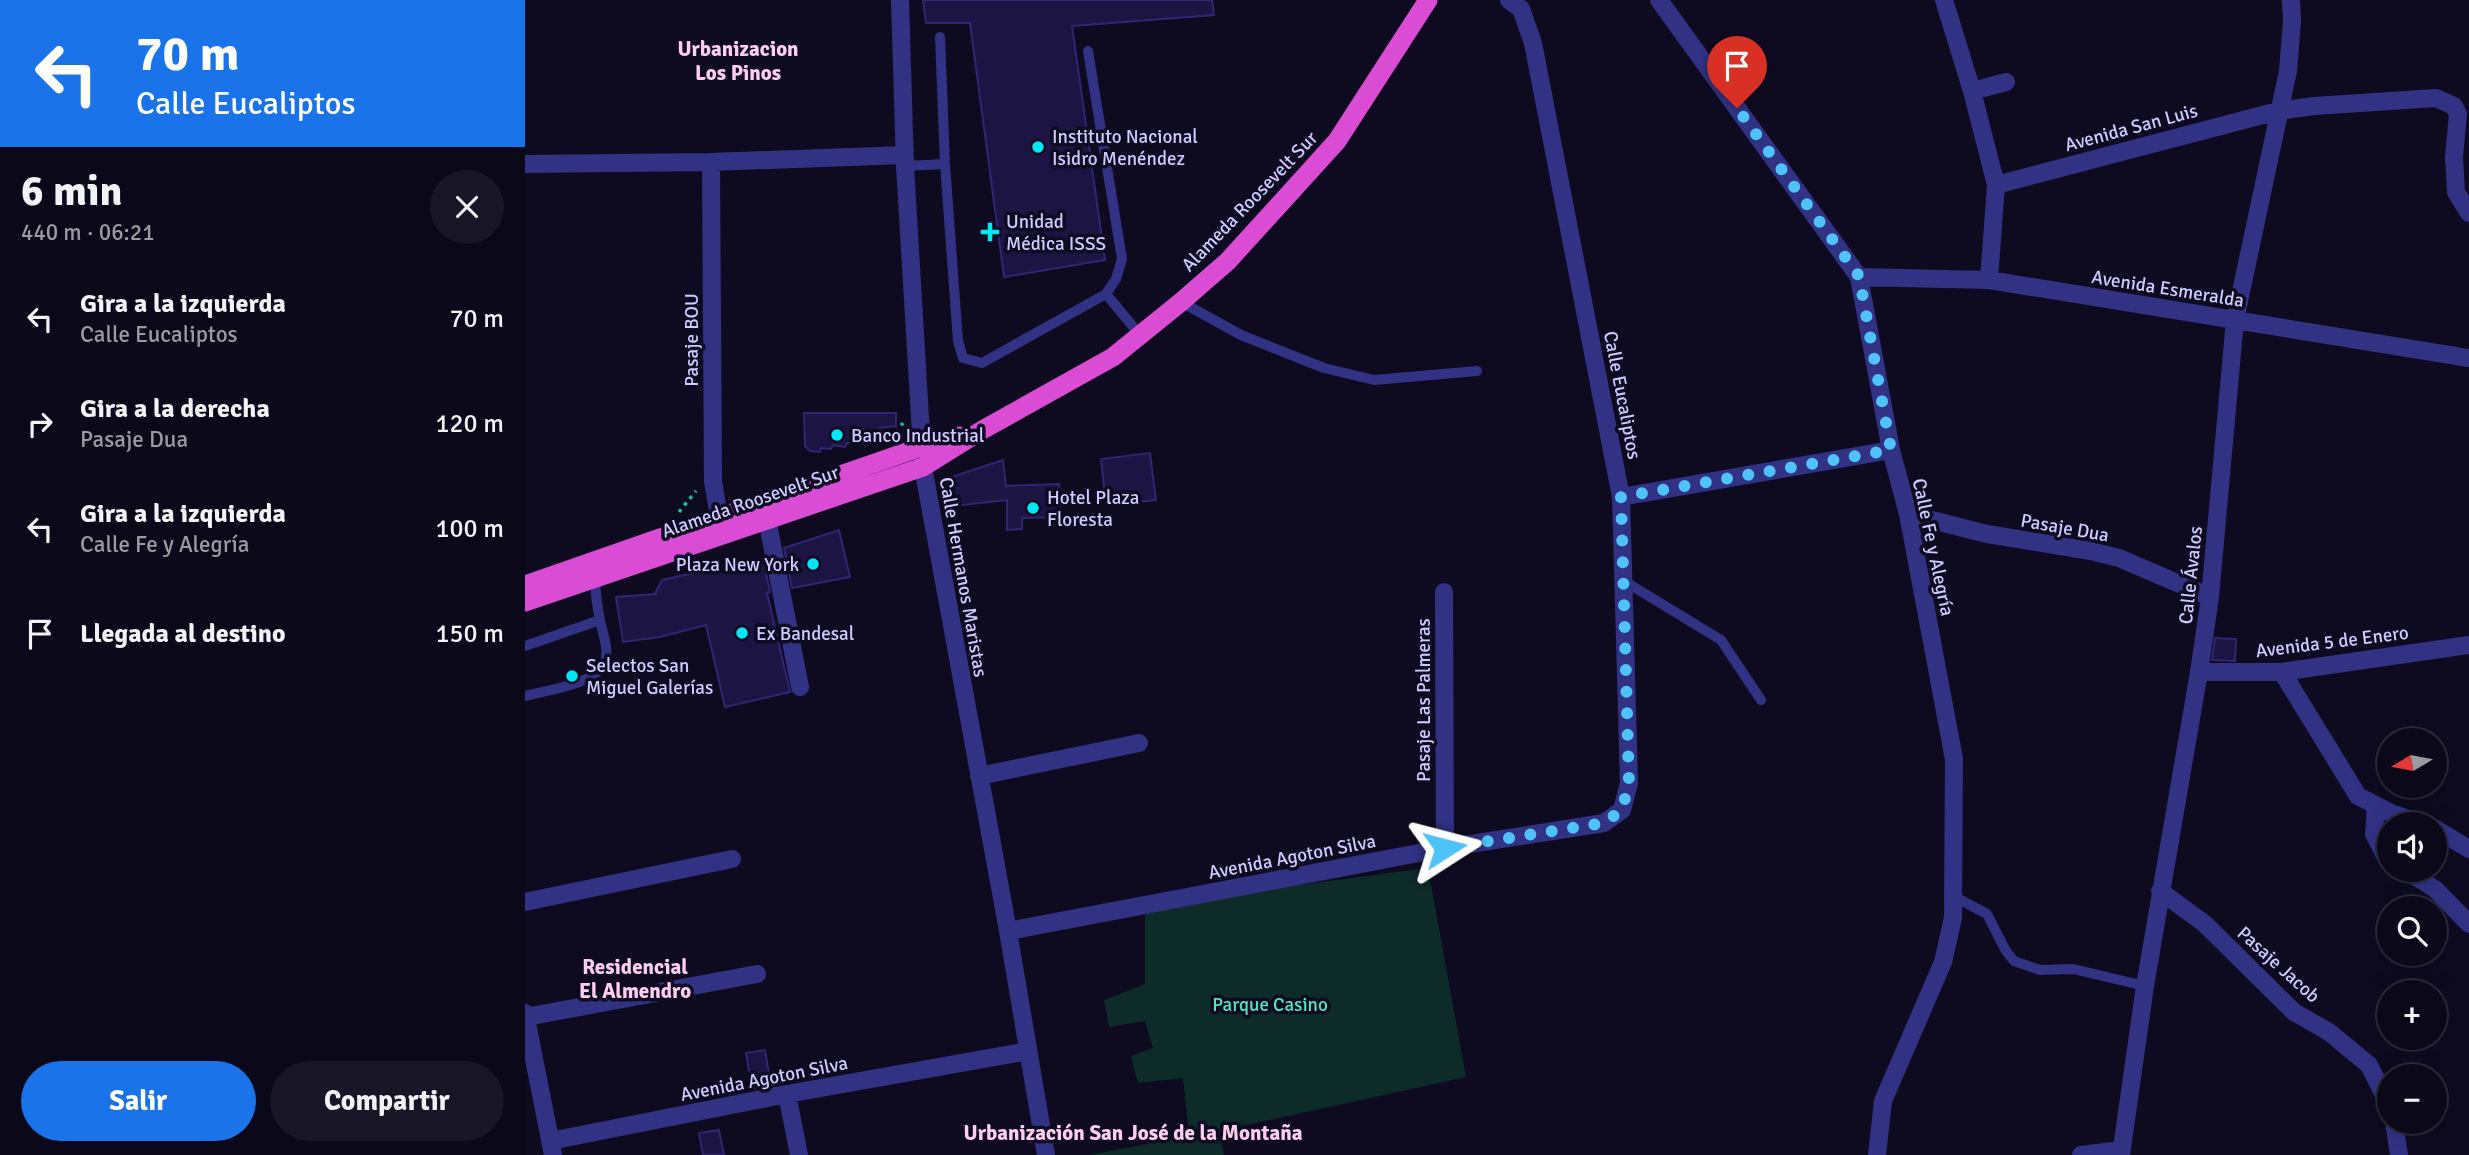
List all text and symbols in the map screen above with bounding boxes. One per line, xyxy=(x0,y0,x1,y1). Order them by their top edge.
text: 70 m xyxy=(136,24,239,84)
icon: left xyxy=(21,28,112,119)
district label: Urbanizacion Los Pinos xyxy=(677,36,799,86)
pin xyxy=(1707,36,1767,108)
icon: arrive xyxy=(1718,47,1756,85)
text: Calle Eucaliptos xyxy=(136,84,355,123)
street label: Avenida San Luis xyxy=(2062,99,2200,157)
place label: Instituto Nacional Isidro Menéndez xyxy=(1052,125,1198,171)
street label: Alameda Roosevelt Sur xyxy=(1177,127,1323,277)
marker: Instituto Nacional Isidro Menéndez xyxy=(1030,139,1046,155)
text: 6 min xyxy=(21,166,122,217)
button: close xyxy=(430,170,504,244)
place label: Unidad Médica ISSS xyxy=(1006,210,1106,256)
text: 440 m · 06:21 xyxy=(21,218,155,247)
marker: Unidad Médica ISSS xyxy=(980,222,1000,242)
street label: Avenida Esmeralda xyxy=(2090,265,2246,313)
text: Gira a la izquierda xyxy=(80,288,286,320)
street label: Pasaje BOU xyxy=(680,293,704,387)
icon: left xyxy=(21,300,59,338)
text: 70 m xyxy=(449,303,504,335)
text: Calle Eucaliptos xyxy=(80,320,238,349)
street label: Calle Eucaliptos xyxy=(1598,329,1646,461)
text: Gira a la derecha xyxy=(80,393,270,425)
icon: right xyxy=(21,405,59,443)
text: 120 m xyxy=(435,408,504,440)
place label: Banco Industrial xyxy=(851,424,984,448)
text: Pasaje Dua xyxy=(80,425,188,454)
marker: Banco Industrial xyxy=(829,427,845,443)
street label: Alameda Roosevelt Sur xyxy=(659,460,842,544)
street label: Calle Hermanos Maristas xyxy=(934,475,992,679)
street label: Calle Fe y Alegría xyxy=(1907,476,1959,618)
place label: Hotel Plaza Floresta xyxy=(1047,486,1139,532)
text: Gira a la izquierda xyxy=(80,498,286,530)
marker: Hotel Plaza Floresta xyxy=(1025,500,1041,516)
street label: Pasaje Dua xyxy=(2019,508,2111,548)
icon: left xyxy=(21,510,59,548)
text: 100 m xyxy=(435,513,504,545)
street label: Calle Ávalos xyxy=(2174,525,2208,625)
text: Calle Fe y Alegría xyxy=(80,530,249,559)
place label: Plaza New York xyxy=(676,553,799,577)
marker: Plaza New York xyxy=(805,556,821,572)
icon: arrive xyxy=(21,615,59,653)
text: Llegada al destino xyxy=(80,618,286,650)
text: 150 m xyxy=(435,618,504,650)
street label: Pasaje Las Palmeras xyxy=(1412,618,1436,782)
street label: Avenida 5 de Enero xyxy=(2254,621,2410,663)
place label: Ex Bandesal xyxy=(756,622,854,646)
marker: Ex Bandesal xyxy=(734,625,750,641)
place label: Selectos San Miguel Galerías xyxy=(586,654,713,700)
marker: Selectos San Miguel Galerías xyxy=(564,668,580,684)
north arrow xyxy=(2377,728,2447,798)
map controls xyxy=(2377,728,2447,1134)
position arrow xyxy=(1408,811,1482,885)
button: sound xyxy=(2377,812,2447,882)
street label: Avenida Agoton Silva xyxy=(1206,829,1378,885)
button: search xyxy=(2377,896,2447,966)
street label: Pasaje Jacob xyxy=(2232,921,2325,1008)
district label: Residencial El Almendro xyxy=(579,954,691,1004)
button: + xyxy=(2377,980,2447,1050)
park label: Parque Casino xyxy=(1212,993,1328,1017)
street label: Avenida Agoton Silva xyxy=(678,1051,850,1107)
button: Salir xyxy=(21,1061,256,1141)
button: Compartir xyxy=(270,1061,504,1141)
button: − xyxy=(2377,1064,2447,1134)
district label: Urbanización San José de la Montaña xyxy=(964,1120,1303,1146)

